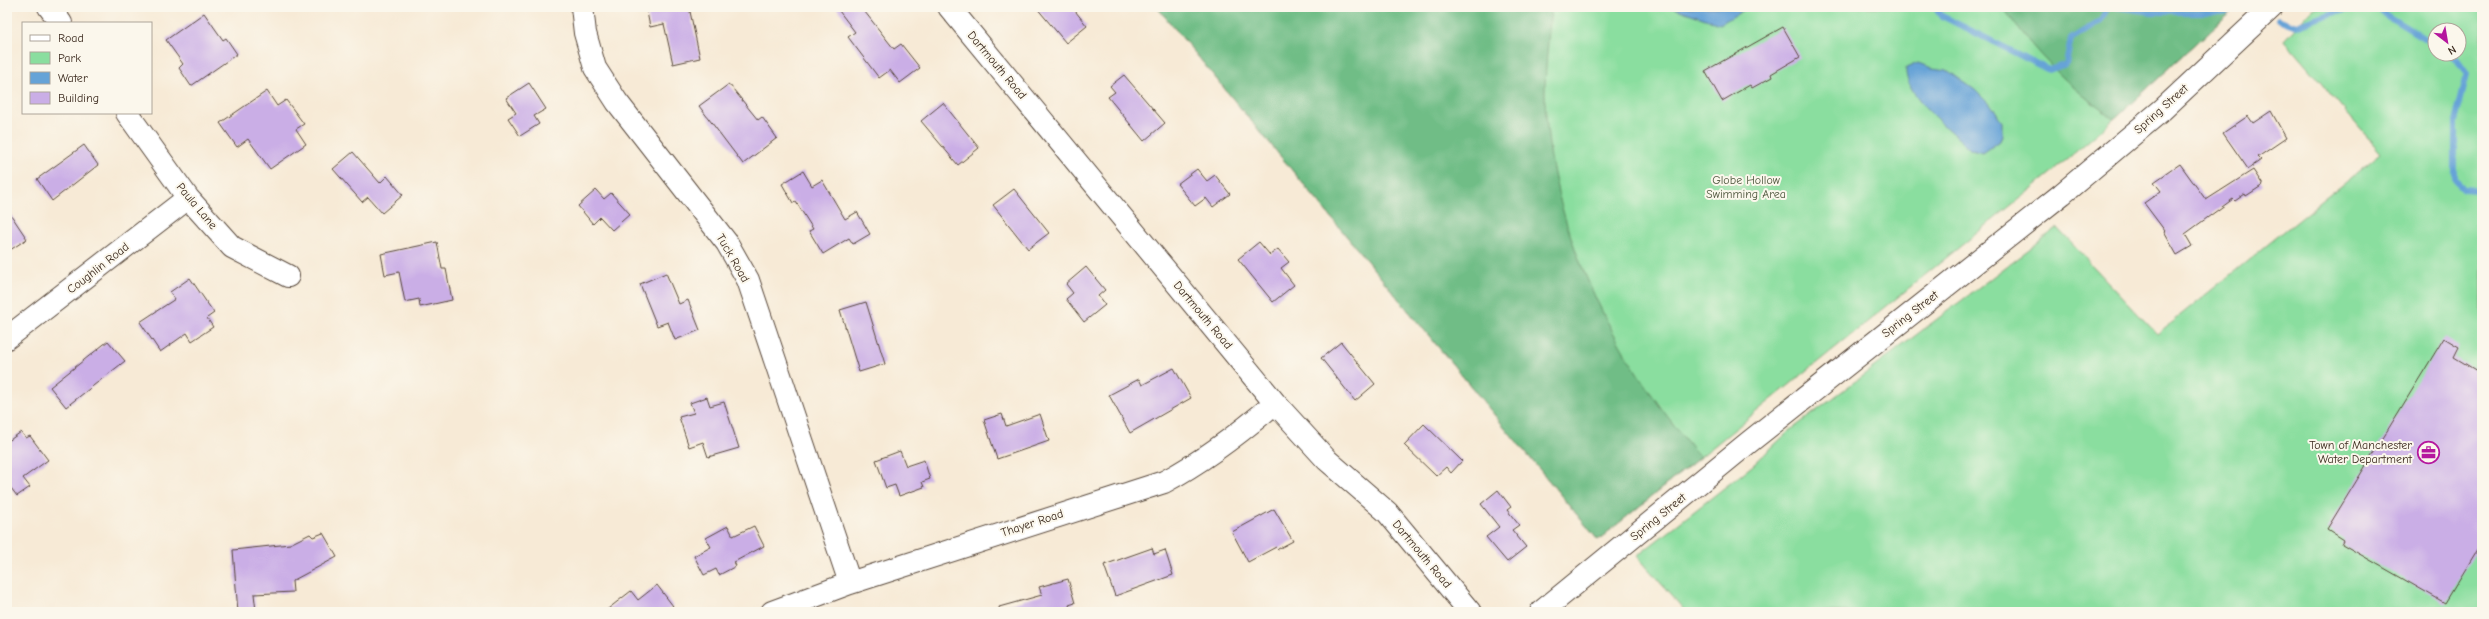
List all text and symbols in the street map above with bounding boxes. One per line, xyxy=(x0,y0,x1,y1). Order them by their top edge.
legend xyxy=(22,22,152,114)
north arrow xyxy=(2427,22,2467,62)
street label: Dartmouth Road xyxy=(965,28,1029,102)
text: Road xyxy=(58,31,84,45)
text: N xyxy=(2445,43,2458,58)
text: Park xyxy=(58,51,81,65)
text: Water xyxy=(58,71,88,85)
street label: Spring Street xyxy=(2131,81,2191,137)
text: Building xyxy=(58,91,99,105)
park label: Globe Hollow Swimming Area xyxy=(1706,173,1786,201)
street label: Paula Lane xyxy=(174,180,220,232)
street label: Tuck Road xyxy=(713,231,753,285)
street label: Coughlin Road xyxy=(64,240,132,296)
street label: Dartmouth Road xyxy=(1171,278,1235,352)
street label: Spring Street xyxy=(1879,287,1941,340)
place label: Town of Manchester Water Department xyxy=(2309,438,2413,466)
office icon: Town of Manchester Water Department xyxy=(2415,439,2441,465)
street label: Spring Street xyxy=(1627,490,1689,544)
street label: Thayer Road xyxy=(999,506,1065,540)
street label: Dartmouth Road xyxy=(1390,517,1454,591)

